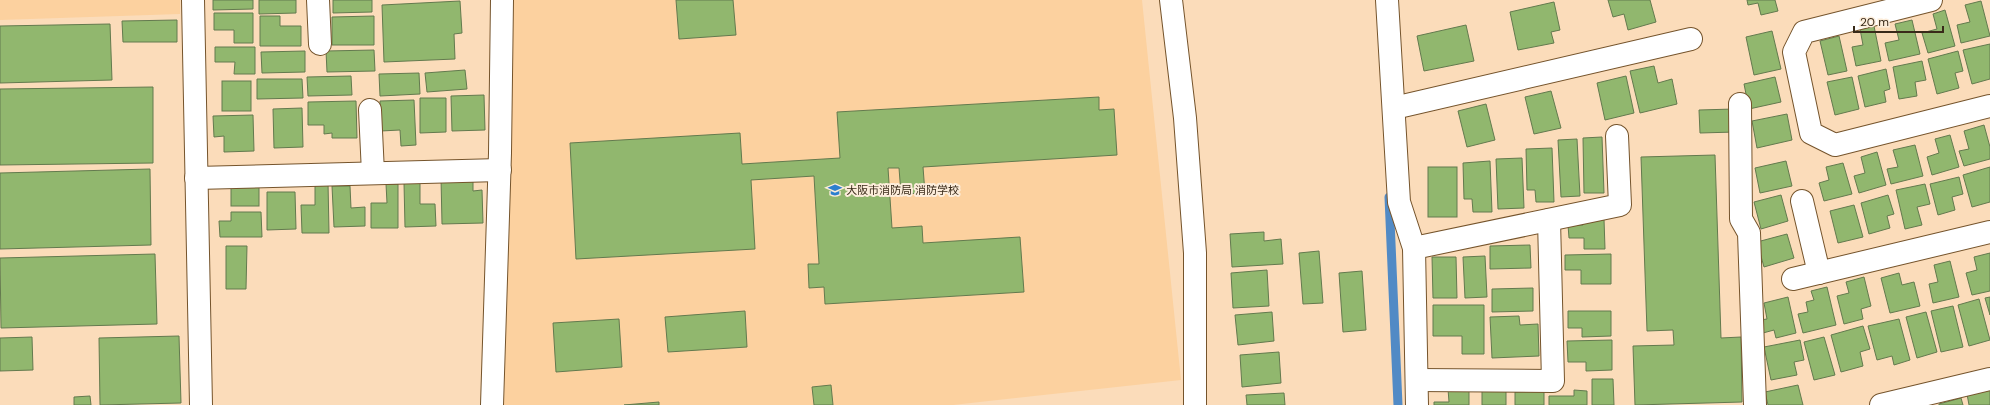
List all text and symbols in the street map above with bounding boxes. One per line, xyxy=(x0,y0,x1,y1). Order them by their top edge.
scale bar xyxy=(1854,8,1943,34)
text: 20 m xyxy=(1860,14,1889,30)
school or university icon: 大阪市消防局 消防学校 xyxy=(827,182,843,198)
place label: 大阪市消防局 消防学校 xyxy=(846,183,959,197)

